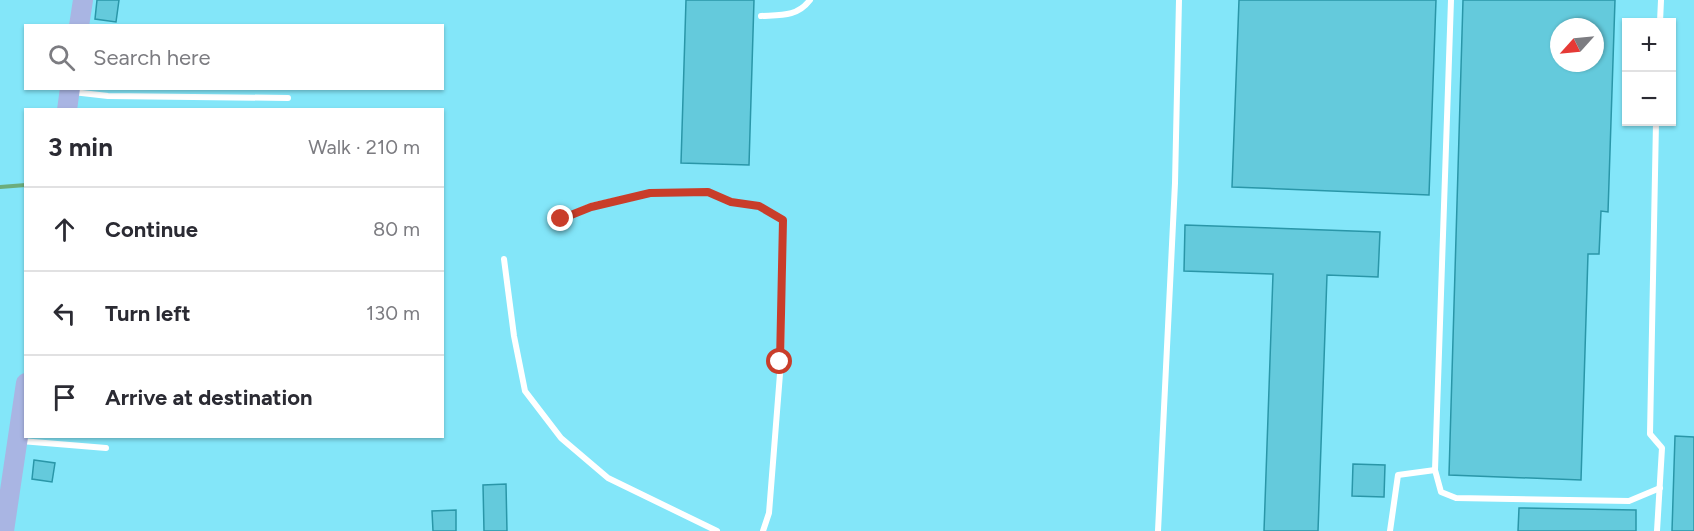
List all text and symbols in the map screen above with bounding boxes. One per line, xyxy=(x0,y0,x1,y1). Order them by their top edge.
north arrow xyxy=(1550,18,1604,72)
map controls xyxy=(1622,18,1676,126)
button: + xyxy=(1622,18,1676,72)
search box xyxy=(24,24,444,90)
icon: search xyxy=(45,41,78,74)
text: Search here xyxy=(93,44,211,71)
button: − xyxy=(1622,72,1676,126)
text: 3 min xyxy=(48,131,113,163)
text: Walk · 210 m xyxy=(308,135,420,159)
route end xyxy=(547,205,573,231)
icon: ahead xyxy=(48,213,81,246)
text: Continue xyxy=(105,216,198,243)
text: 80 m xyxy=(373,217,420,241)
icon: left xyxy=(48,297,81,330)
text: Turn left xyxy=(105,300,191,327)
text: 130 m xyxy=(366,301,420,325)
route start xyxy=(766,348,792,374)
icon: arrive xyxy=(48,381,81,414)
text: Arrive at destination xyxy=(105,384,313,411)

